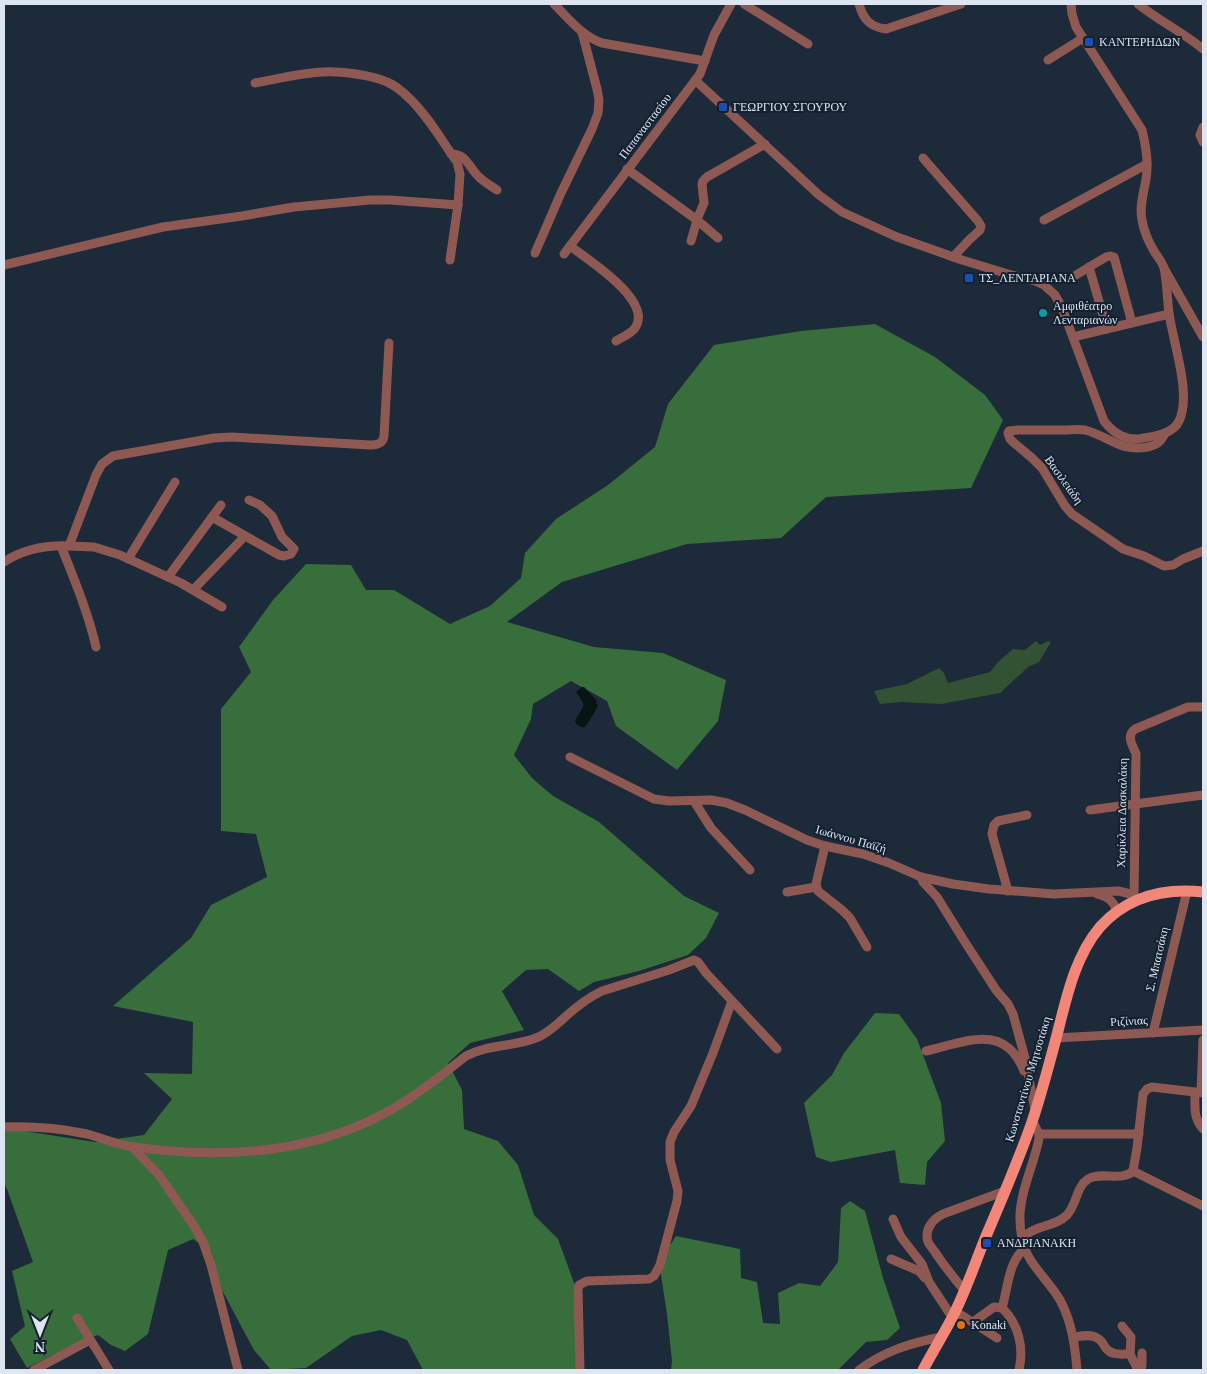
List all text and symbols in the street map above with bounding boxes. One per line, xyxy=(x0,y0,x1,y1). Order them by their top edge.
place label: ΚΑΝΤΕΡΗΔΩΝ xyxy=(1099,35,1181,49)
marker: ΚΑΝΤΕΡΗΔΩΝ xyxy=(1083,36,1095,48)
street label: Παπαναστασίου xyxy=(616,91,674,161)
place label: ΓΕΩΡΓΙΟΥ ΣΓΟΥΡΟΥ xyxy=(733,100,847,114)
marker: ΓΕΩΡΓΙΟΥ ΣΓΟΥΡΟΥ xyxy=(717,101,729,113)
place label: ΤΣ_ΛΕΝΤΑΡΙΑΝΑ xyxy=(979,271,1076,285)
marker: ΤΣ_ΛΕΝΤΑΡΙΑΝΑ xyxy=(963,272,975,284)
place label: Αμφιθέατρο Λενταριανών xyxy=(1053,299,1118,327)
marker: Αμφιθέατρο Λενταριανών xyxy=(1037,307,1049,319)
street label: Βασιλειάδη xyxy=(1042,453,1086,507)
street label: Χαρίκλεια Δασκαλάκη xyxy=(1114,758,1130,868)
street label: Ιωάννου Παϊζή xyxy=(814,822,888,856)
street label: Σ. Μπατσάκη xyxy=(1143,925,1171,993)
street label: Ριζίνιας xyxy=(1110,1013,1148,1029)
street label: Κωνσταντίνου Μητσοτάκη xyxy=(1002,1014,1054,1144)
place label: ΑΝΔΡΙΑΝΑΚΗ xyxy=(997,1236,1076,1250)
marker: ΑΝΔΡΙΑΝΑΚΗ xyxy=(981,1237,993,1249)
north arrow xyxy=(15,1309,65,1359)
place label: Konaki xyxy=(971,1318,1007,1332)
marker: Konaki xyxy=(955,1319,967,1331)
text: N xyxy=(35,1339,45,1354)

